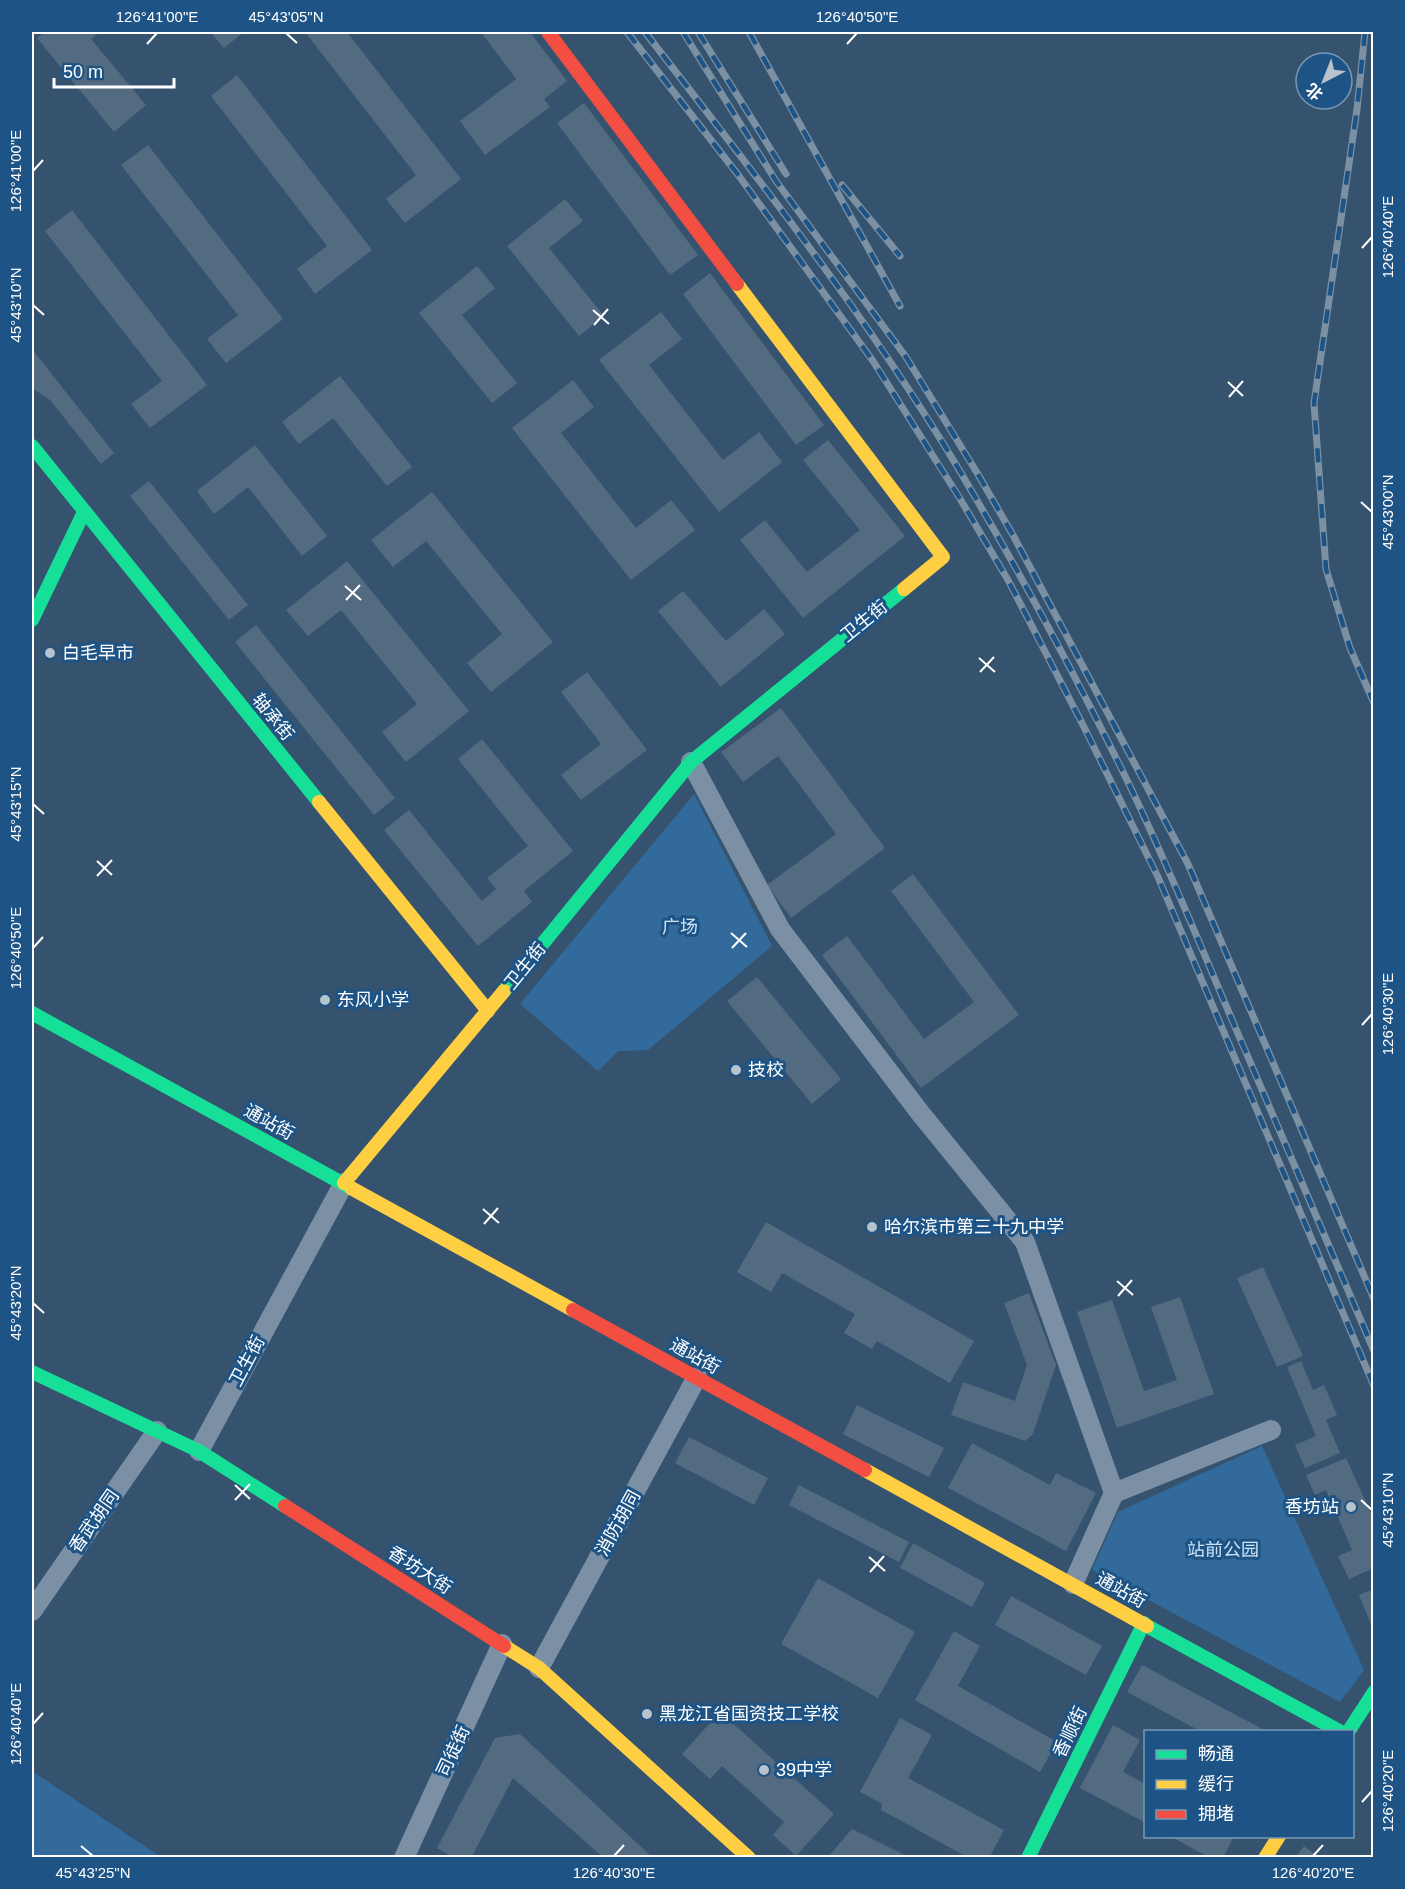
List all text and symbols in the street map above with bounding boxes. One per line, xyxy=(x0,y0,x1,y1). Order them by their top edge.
text: 126°41'00"E xyxy=(116,8,198,25)
text: 45°43'05"N xyxy=(248,8,324,25)
text: 126°40'50"E xyxy=(816,8,898,25)
scale bar xyxy=(54,51,174,89)
north arrow xyxy=(1294,51,1354,111)
text: 50 m xyxy=(63,62,103,82)
text: 北 xyxy=(1303,80,1326,103)
text: 126°41'00"E xyxy=(7,130,24,212)
text: 126°40'40"E xyxy=(1379,196,1396,278)
text: 45°43'10"N xyxy=(7,267,24,343)
text: 45°43'00"N xyxy=(1379,474,1396,550)
street label: 卫生街 xyxy=(837,596,891,646)
place label: 白毛早市 xyxy=(62,643,134,663)
marker: 白毛早市 xyxy=(43,646,57,660)
street label: 轴承街 xyxy=(248,690,298,744)
text: 45°43'15"N xyxy=(7,766,24,842)
text: 126°40'50"E xyxy=(7,907,24,989)
park label: 广场 xyxy=(662,917,698,937)
street label: 卫生街 xyxy=(500,939,550,993)
text: 126°40'30"E xyxy=(1379,973,1396,1055)
place label: 东风小学 xyxy=(337,990,409,1010)
marker: 东风小学 xyxy=(318,993,332,1007)
place label: 技校 xyxy=(748,1060,784,1080)
marker: 技校 xyxy=(729,1063,743,1077)
street label: 通站街 xyxy=(241,1100,297,1144)
place label: 哈尔滨市第三十九中学 xyxy=(884,1217,1064,1237)
marker: 哈尔滨市第三十九中学 xyxy=(865,1220,879,1234)
text: 45°43'20"N xyxy=(7,1265,24,1341)
street label: 卫生街 xyxy=(225,1332,269,1390)
street label: 通站街 xyxy=(667,1334,723,1378)
text: 45°43'10"N xyxy=(1379,1472,1396,1548)
street label: 香武胡同 xyxy=(65,1486,123,1556)
street label: 消防胡同 xyxy=(592,1487,644,1559)
place label: 香坊站 xyxy=(1285,1497,1339,1517)
marker: 香坊站 xyxy=(1344,1500,1358,1514)
park label: 站前公园 xyxy=(1187,1540,1259,1560)
street label: 香坊大街 xyxy=(384,1542,456,1598)
street label: 通站街 xyxy=(1093,1568,1149,1612)
text: 126°40'40"E xyxy=(7,1683,24,1765)
street label: 香顺街 xyxy=(1049,1703,1091,1761)
place label: 黑龙江省国资技工学校 xyxy=(659,1704,839,1724)
marker: 黑龙江省国资技工学校 xyxy=(640,1707,654,1721)
street label: 司徒街 xyxy=(433,1722,473,1780)
legend xyxy=(1144,1730,1354,1838)
text: 畅通 xyxy=(1198,1744,1234,1764)
text: 126°40'20"E xyxy=(1379,1750,1396,1832)
place label: 39中学 xyxy=(776,1760,832,1780)
marker: 39中学 xyxy=(757,1763,771,1777)
text: 缓行 xyxy=(1198,1774,1234,1794)
text: 拥堵 xyxy=(1198,1804,1234,1824)
text: 45°43'25"N xyxy=(55,1864,131,1881)
text: 126°40'30"E xyxy=(573,1864,655,1881)
text: 126°40'20"E xyxy=(1272,1864,1354,1881)

